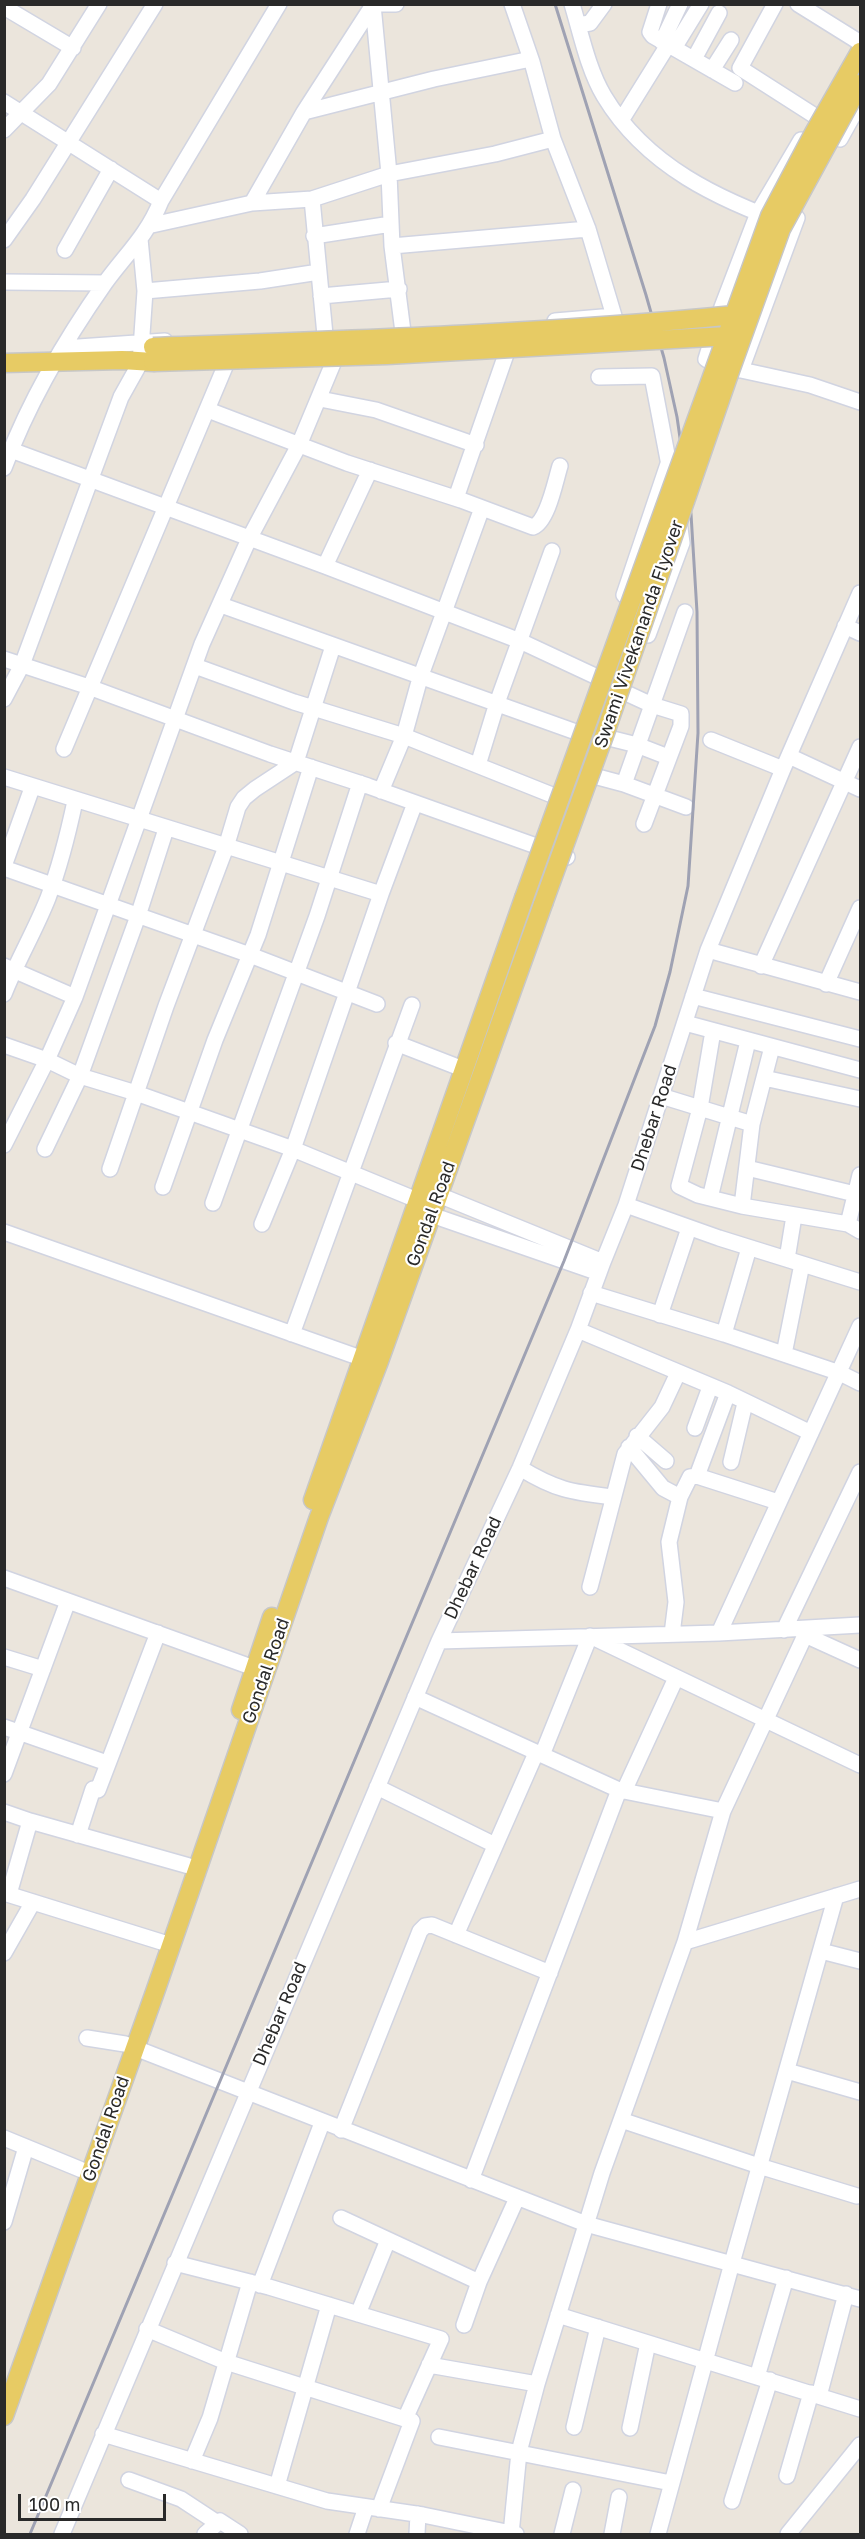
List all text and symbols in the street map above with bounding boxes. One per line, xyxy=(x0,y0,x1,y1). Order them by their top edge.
street label: Swami Vivekananda Flyover xyxy=(590,517,688,751)
street label: Dhebar Road xyxy=(627,1062,681,1174)
street label: Gondal Road xyxy=(402,1159,460,1269)
street label: Dhebar Road xyxy=(440,1513,506,1623)
street label: Gondal Road xyxy=(238,1615,294,1727)
street label: Dhebar Road xyxy=(248,1959,312,2069)
street label: Gondal Road xyxy=(78,2073,134,2185)
scale bar xyxy=(21,2482,170,2520)
text: 100 m xyxy=(29,2493,80,2515)

